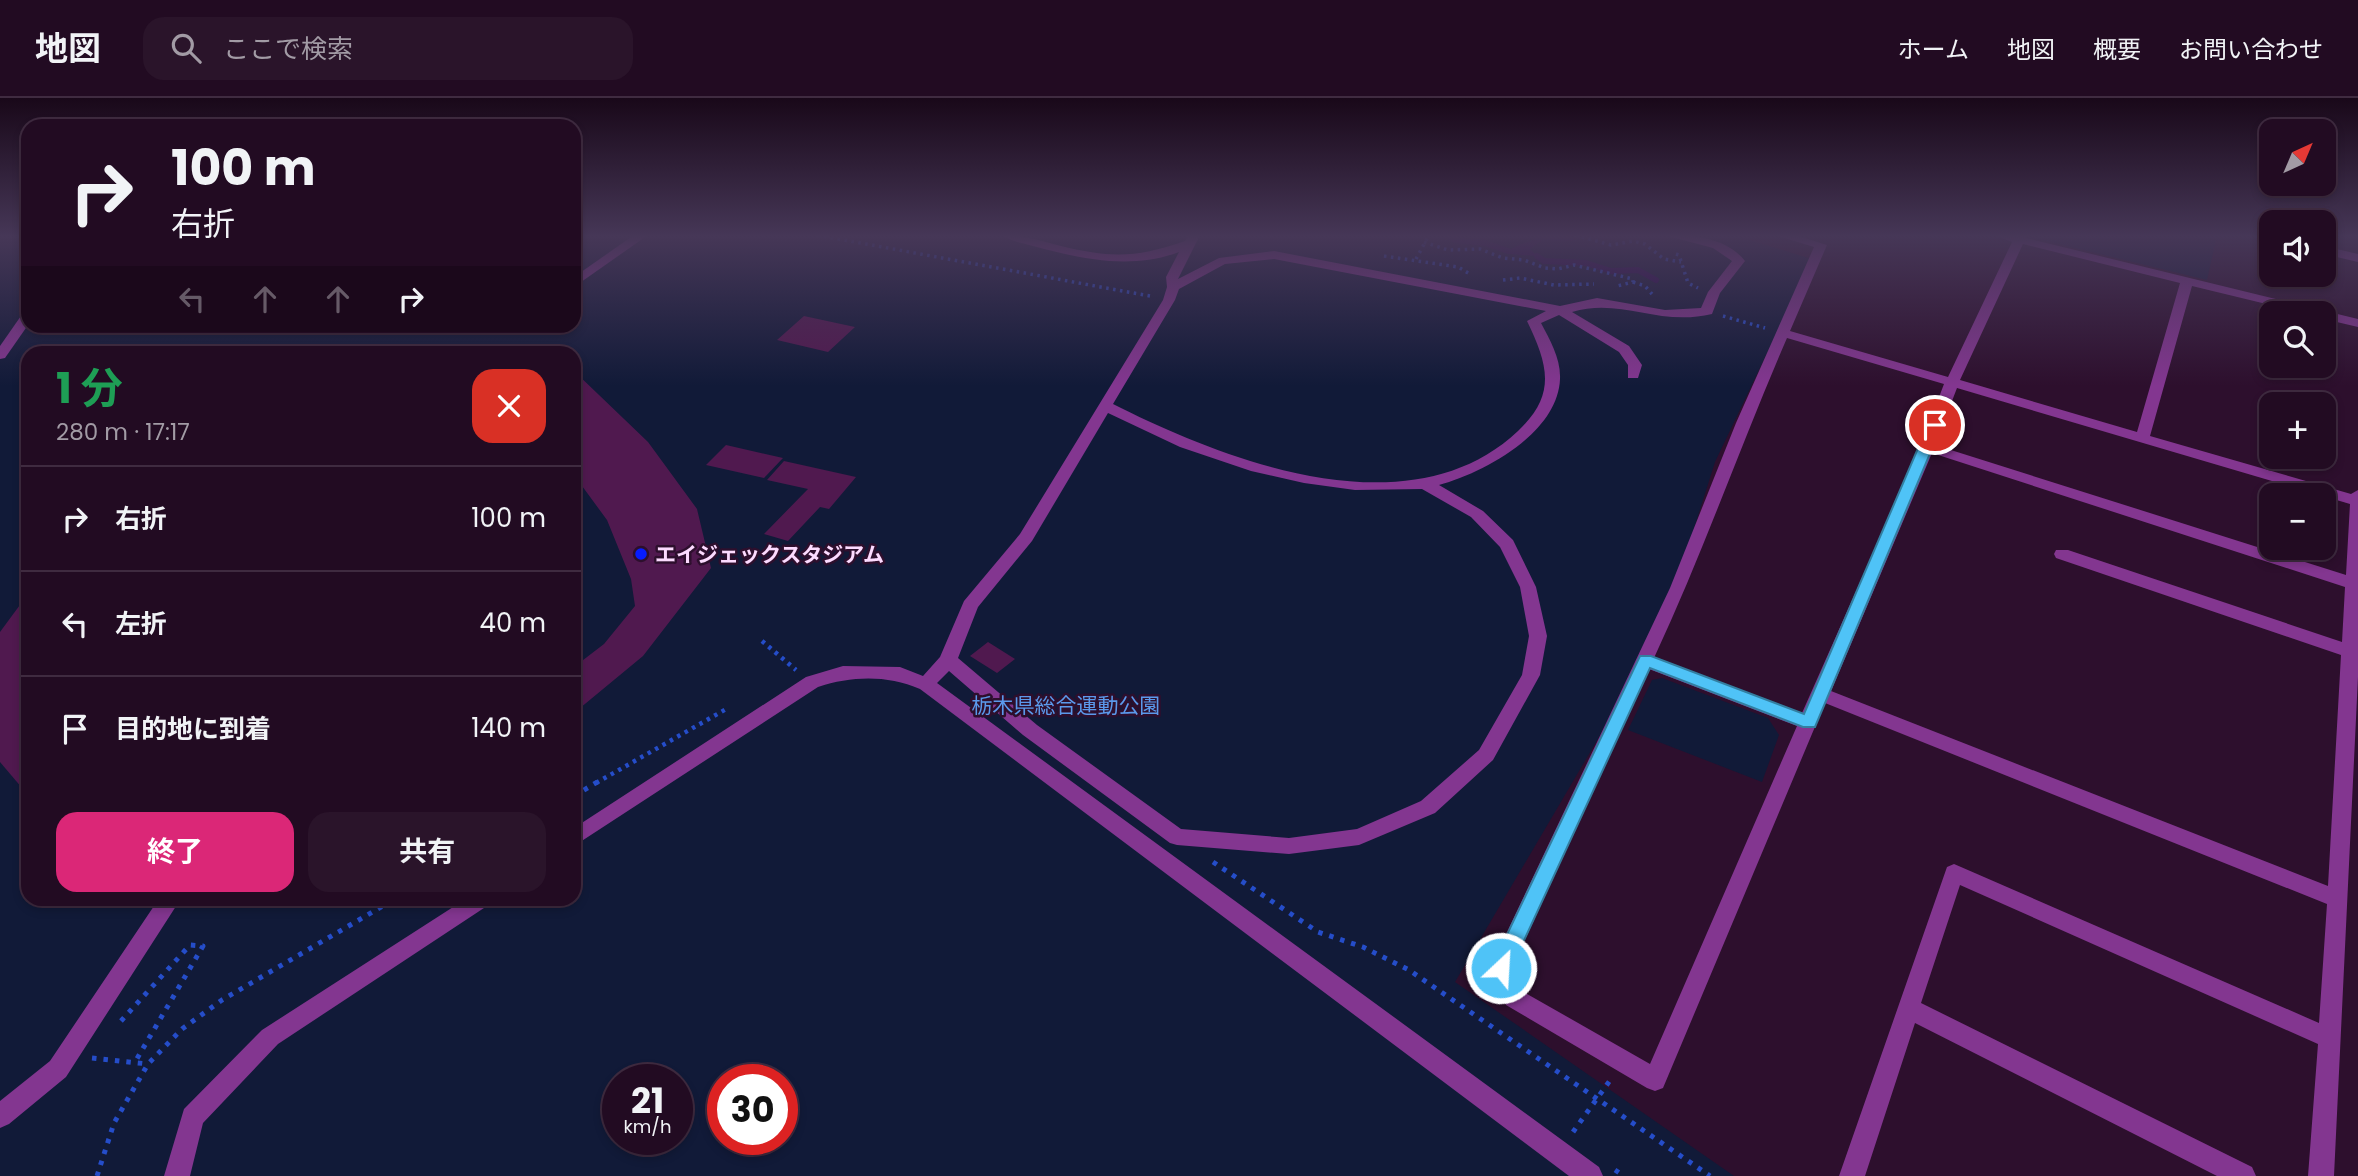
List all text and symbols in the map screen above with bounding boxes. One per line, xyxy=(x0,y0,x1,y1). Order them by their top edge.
search box xyxy=(143,17,633,80)
text: 地図 xyxy=(35,25,101,72)
icon: search xyxy=(167,29,205,67)
text: ここで検索 xyxy=(223,31,353,67)
text: ホーム xyxy=(1898,33,1969,66)
text: 地図 xyxy=(2007,33,2055,66)
text: 概要 xyxy=(2093,33,2141,66)
text: お問い合わせ xyxy=(2179,33,2323,66)
north arrow xyxy=(2259,119,2336,196)
map controls xyxy=(2259,119,2336,560)
text: 100 m xyxy=(171,134,316,202)
icon: right xyxy=(56,147,147,238)
text: 右折 xyxy=(171,201,235,246)
button: sound xyxy=(2259,210,2336,287)
icon: left xyxy=(173,280,211,318)
icon: ahead xyxy=(246,280,284,318)
icon: ahead xyxy=(319,280,357,318)
icon: right xyxy=(392,280,430,318)
button: search xyxy=(2259,301,2336,378)
text: 1 分 xyxy=(56,359,123,418)
button: close xyxy=(472,369,546,443)
button: + xyxy=(2259,392,2336,469)
pin xyxy=(1905,395,1965,455)
icon: arrive xyxy=(1916,406,1954,444)
text: 280 m · 17:17 xyxy=(56,416,190,448)
button: − xyxy=(2259,483,2336,560)
icon: right xyxy=(56,500,94,538)
text: 100 m xyxy=(471,500,546,536)
text: 右折 xyxy=(115,501,167,537)
place label: エイジェックスタジアム xyxy=(655,540,884,569)
marker: エイジェックスタジアム xyxy=(633,546,649,562)
icon: left xyxy=(56,605,94,643)
text: 40 m xyxy=(480,605,546,641)
text: 左折 xyxy=(115,606,167,642)
park label: 栃木県総合運動公園 xyxy=(972,691,1161,720)
icon: arrive xyxy=(56,710,94,748)
text: 140 m xyxy=(471,710,546,746)
text: 目的地に到着 xyxy=(115,711,271,747)
button: 終了 xyxy=(56,812,294,892)
button: 共有 xyxy=(308,812,546,892)
position arrow xyxy=(1464,931,1538,1005)
speed limit sign: 30 xyxy=(707,1064,798,1155)
text: 21 xyxy=(631,1076,664,1125)
text: km/h xyxy=(624,1114,671,1139)

